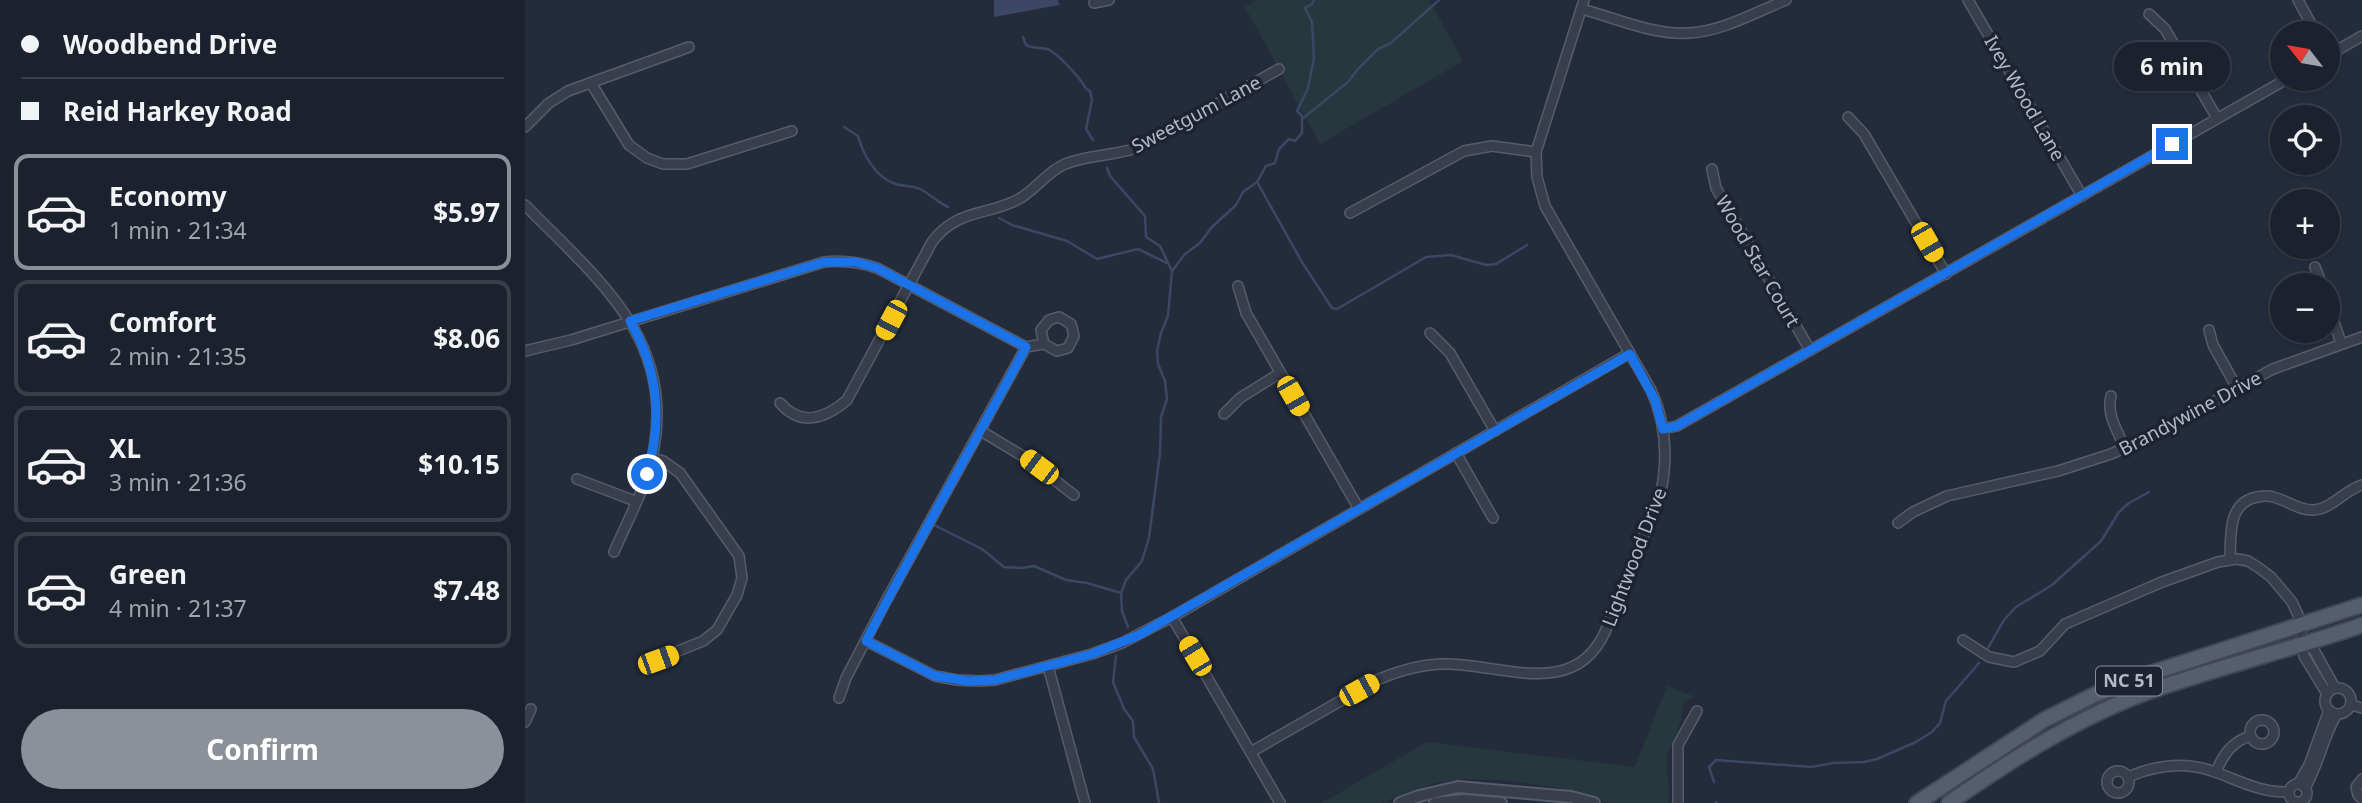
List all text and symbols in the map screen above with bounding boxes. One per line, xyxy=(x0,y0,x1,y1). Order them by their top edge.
north arrow xyxy=(2270,21,2340,91)
map controls xyxy=(2270,21,2340,343)
text: Woodbend Drive xyxy=(63,26,277,62)
street label: Ivey Wood Lane xyxy=(1978,30,2072,166)
callout: 6 min xyxy=(2114,43,2230,92)
text: 6 min xyxy=(2140,50,2204,82)
street label: Sweetgum Lane xyxy=(1127,69,1265,159)
text: Reid Harkey Road xyxy=(63,93,292,129)
button: locate xyxy=(2270,105,2340,175)
route end xyxy=(2156,128,2188,160)
text: Economy xyxy=(109,178,227,214)
icon: car xyxy=(25,181,88,244)
button: + xyxy=(2270,189,2340,259)
street label: Wood Star Court xyxy=(1710,191,1806,332)
text: $5.97 xyxy=(433,194,500,230)
text: 1 min · 21:34 xyxy=(109,214,247,246)
car xyxy=(1908,219,1947,265)
button: − xyxy=(2270,273,2340,343)
car xyxy=(872,297,911,343)
text: Comfort xyxy=(109,304,217,340)
icon: car xyxy=(25,307,88,370)
text: $8.06 xyxy=(433,320,500,356)
text: 2 min · 21:35 xyxy=(109,340,247,372)
street label: Brandywine Drive xyxy=(2114,364,2266,462)
car xyxy=(1274,373,1313,419)
text: XL xyxy=(109,430,141,466)
icon: car xyxy=(25,433,88,496)
text: $10.15 xyxy=(418,446,500,482)
car xyxy=(1016,446,1063,488)
route start xyxy=(631,458,663,490)
text: 3 min · 21:36 xyxy=(109,466,247,498)
street label: Lightwood Drive xyxy=(1596,484,1672,630)
text: Green xyxy=(109,556,187,592)
icon: car xyxy=(25,559,88,622)
text: $7.48 xyxy=(433,572,500,608)
text: 4 min · 21:37 xyxy=(109,592,247,624)
car xyxy=(1176,633,1215,679)
car xyxy=(635,643,682,677)
road number: NC 51 xyxy=(2096,666,2162,696)
car xyxy=(1336,671,1383,709)
button: Confirm xyxy=(21,709,504,789)

